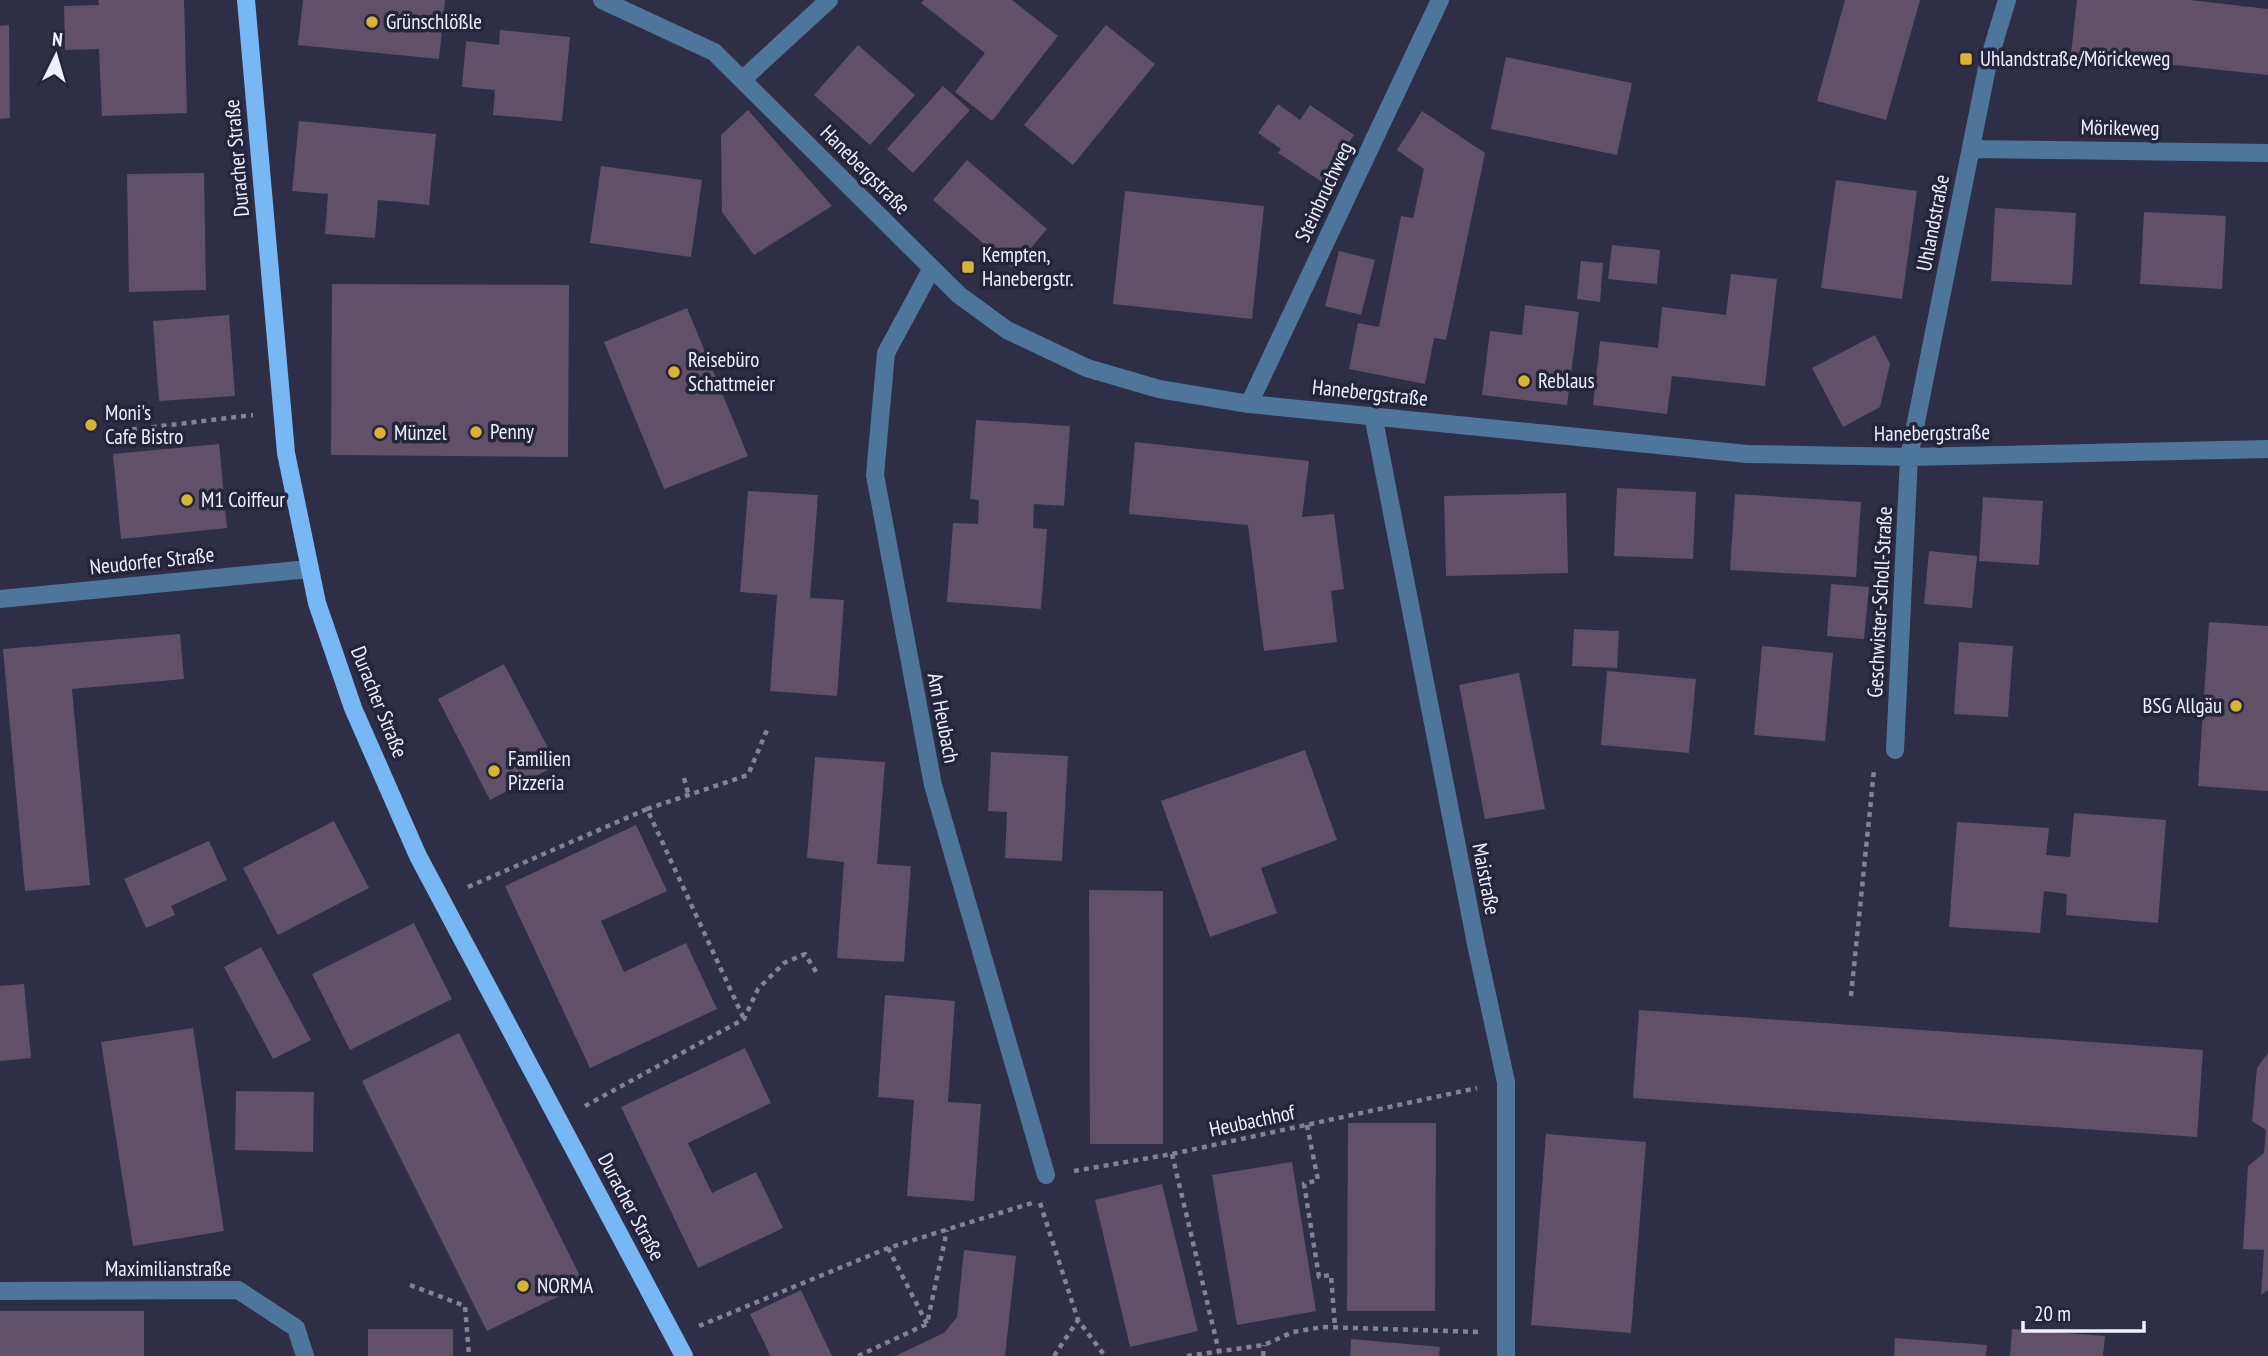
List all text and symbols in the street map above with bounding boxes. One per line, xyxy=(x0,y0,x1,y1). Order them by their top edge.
place label: Grünschlößle xyxy=(386,8,482,35)
marker: Grünschlößle xyxy=(364,14,380,30)
north arrow xyxy=(21,21,91,91)
text: N xyxy=(51,27,64,51)
place label: Uhlandstraße/Mörickeweg xyxy=(1980,45,2170,72)
marker: Uhlandstraße/Mörickeweg xyxy=(1958,51,1974,67)
street label: Duracher Straße xyxy=(218,98,255,218)
street label: Mörikeweg xyxy=(2080,113,2160,142)
street label: Hanebergstraße xyxy=(815,119,916,220)
street label: Steinbruchweg xyxy=(1289,137,1359,246)
street label: Uhlandstraße xyxy=(1910,172,1955,273)
place label: Kempten, Hanebergstr. xyxy=(982,241,1073,292)
marker: Kempten, Hanebergstr. xyxy=(960,259,976,275)
place label: Reisebüro Schattmeier xyxy=(688,346,775,397)
marker: Reisebüro Schattmeier xyxy=(666,364,682,380)
place label: Reblaus xyxy=(1538,367,1595,394)
street label: Hanebergstraße xyxy=(1311,373,1429,412)
marker: Reblaus xyxy=(1516,373,1532,389)
place label: Moni's Cafe Bistro xyxy=(105,399,183,450)
marker: Moni's Cafe Bistro xyxy=(83,417,99,433)
place label: Penny xyxy=(490,418,534,445)
street label: Hanebergstraße xyxy=(1874,418,1990,447)
place label: Münzel xyxy=(394,419,447,446)
marker: Penny xyxy=(468,424,484,440)
marker: Münzel xyxy=(372,425,388,441)
place label: M1 Coiffeur xyxy=(201,486,285,513)
marker: M1 Coiffeur xyxy=(179,492,195,508)
street label: Geschwister-Scholl-Straße xyxy=(1861,506,1898,698)
street label: Neudorfer Straße xyxy=(88,541,215,580)
street label: Duracher Straße xyxy=(345,642,414,761)
street label: Am Heubach xyxy=(922,670,965,765)
place label: BSG Allgäu xyxy=(2143,692,2222,719)
marker: BSG Allgäu xyxy=(2228,698,2244,714)
place label: Familien Pizzeria xyxy=(508,745,571,796)
marker: Familien Pizzeria xyxy=(486,763,502,779)
street label: Maistraße xyxy=(1466,841,1507,917)
street label: Heubachhof xyxy=(1207,1098,1298,1143)
street label: Duracher Straße xyxy=(592,1148,671,1265)
street label: Maximilianstraße xyxy=(105,1255,231,1282)
place label: NORMA xyxy=(537,1272,593,1299)
marker: NORMA xyxy=(515,1278,531,1294)
scale bar xyxy=(2023,1290,2144,1334)
text: 20 m xyxy=(2034,1300,2071,1327)

